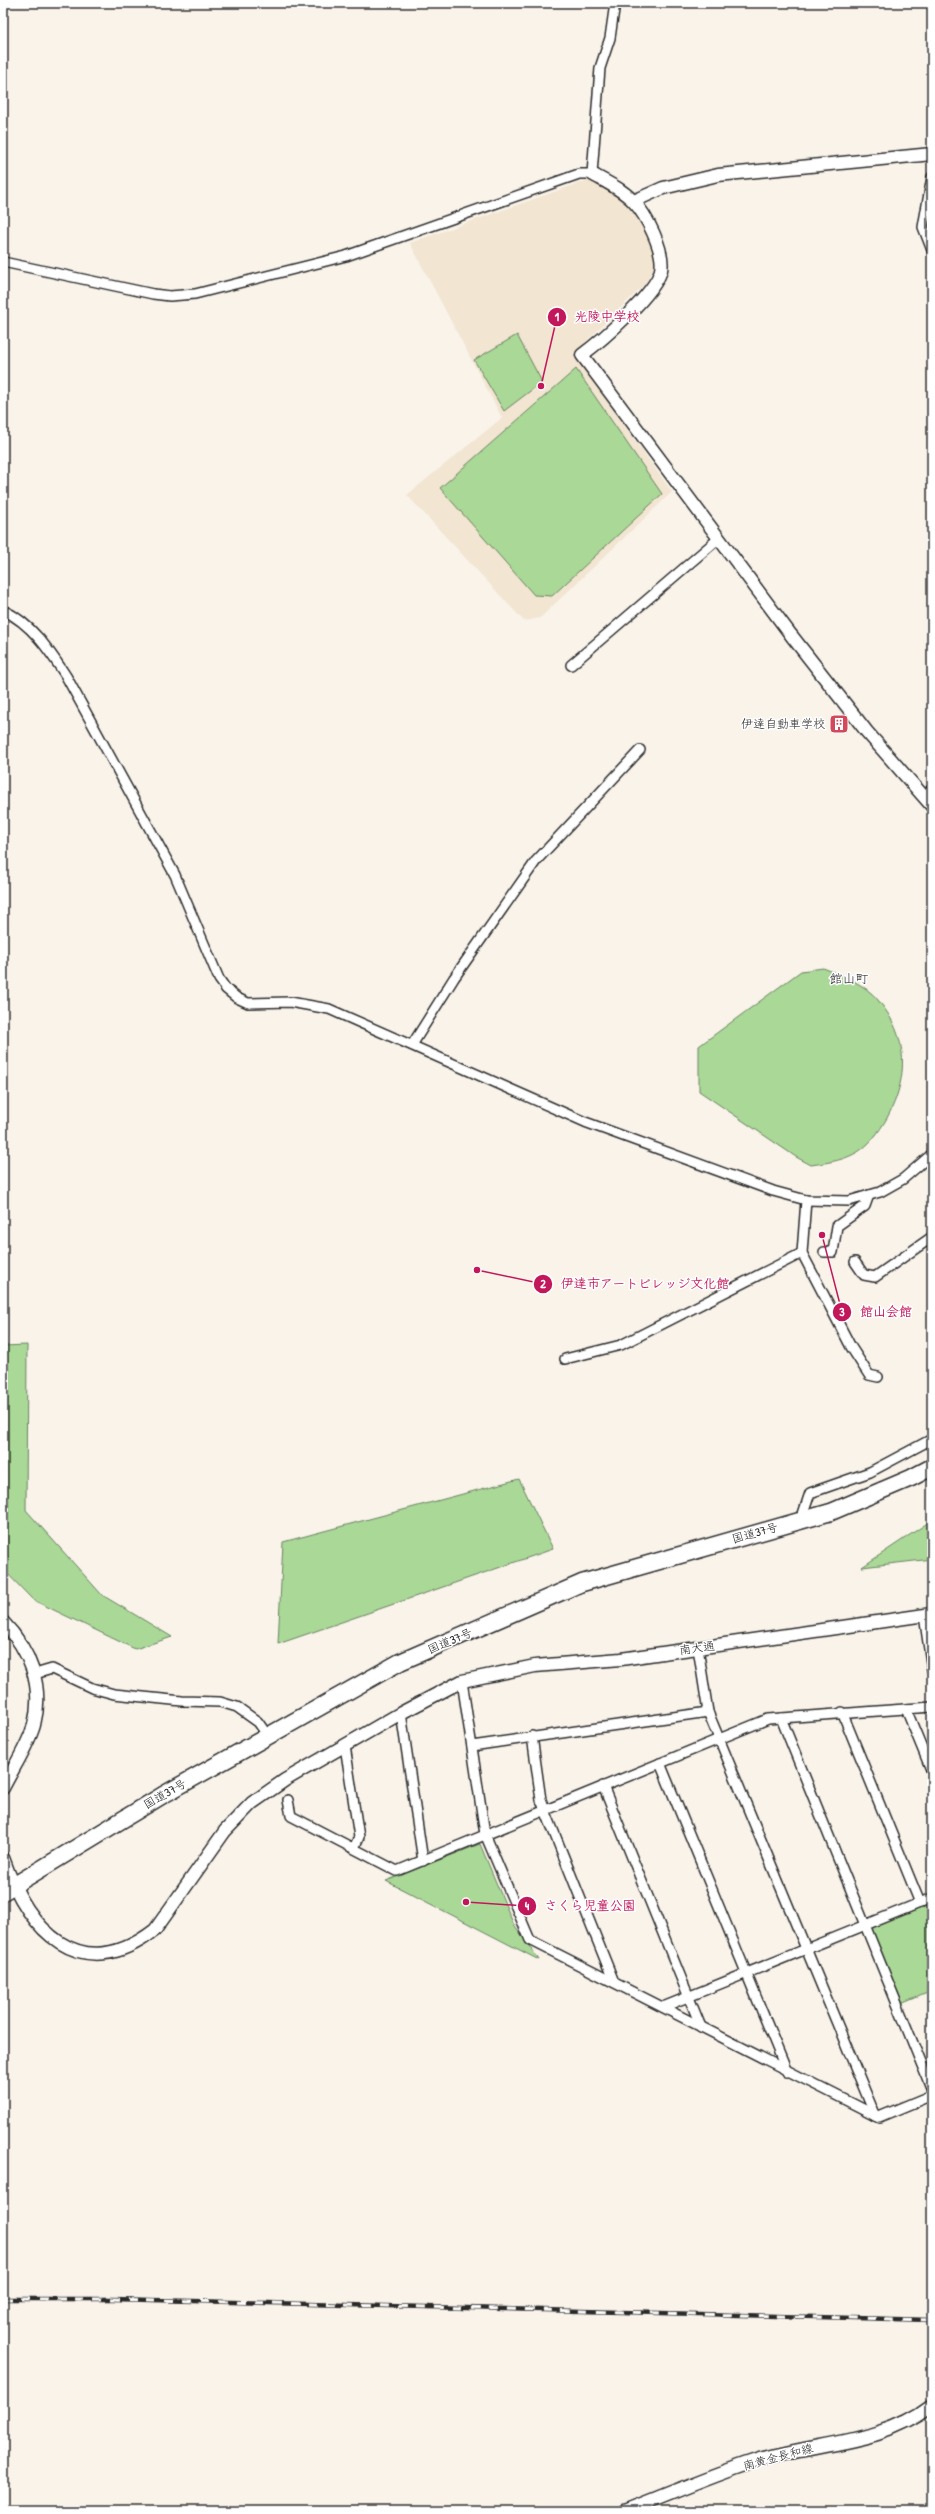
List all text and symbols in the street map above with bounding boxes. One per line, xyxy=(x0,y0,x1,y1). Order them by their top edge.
callout: 光陵中学校 xyxy=(547,304,648,329)
text: 光陵中学校 xyxy=(574,307,640,325)
text: 1 xyxy=(555,308,560,325)
building icon: 伊達自動車学校 xyxy=(828,713,850,735)
place label: 伊達自動車学校 xyxy=(741,715,825,732)
district label: 館山町 xyxy=(829,969,869,987)
callout: 伊達市アートビレッジ文化館 xyxy=(533,1271,737,1296)
text: 伊達市アートビレッジ文化館 xyxy=(561,1274,729,1292)
text: 2 xyxy=(540,1275,546,1292)
callout: 館山会館 xyxy=(832,1299,920,1324)
text: 館山会館 xyxy=(860,1302,912,1320)
text: 3 xyxy=(839,1303,845,1320)
street label: 国道37号 xyxy=(730,1518,780,1547)
street label: 国道37号 xyxy=(425,1623,475,1658)
street label: 南大通 xyxy=(678,1637,716,1658)
street label: 国道37号 xyxy=(140,1774,189,1813)
callout: さくら児童公園 xyxy=(517,1893,644,1918)
text: さくら児童公園 xyxy=(544,1896,636,1914)
text: 4 xyxy=(525,1897,530,1914)
street label: 南黄金長和線 xyxy=(741,2439,815,2474)

